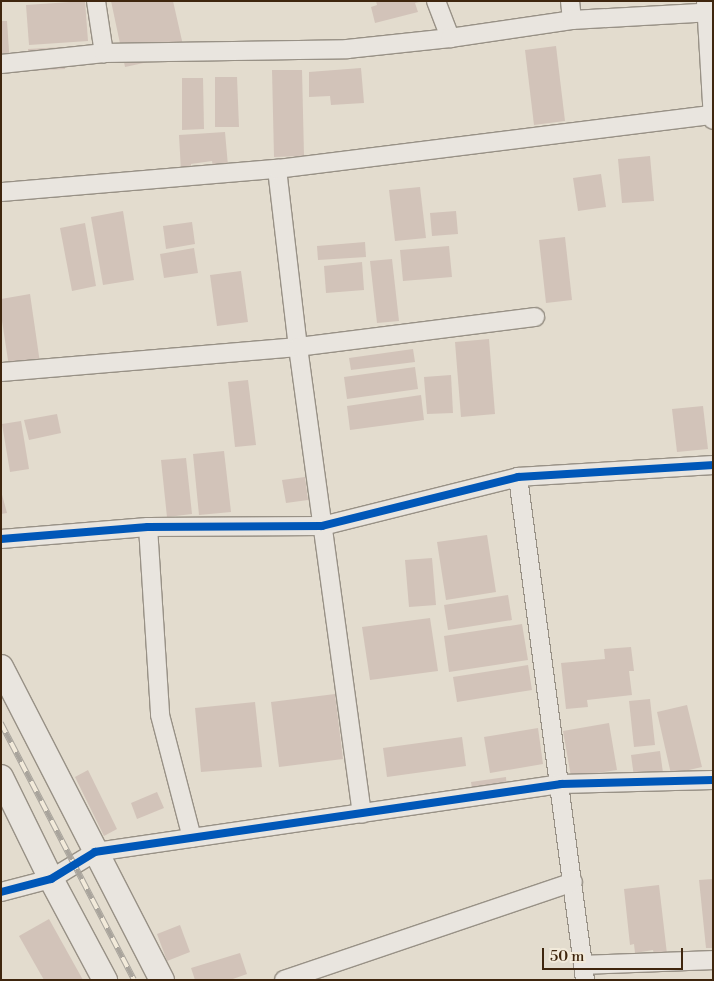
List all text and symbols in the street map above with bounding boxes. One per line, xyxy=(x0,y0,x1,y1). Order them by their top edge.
scale bar xyxy=(544,938,685,970)
text: 50 m xyxy=(550,947,584,966)

